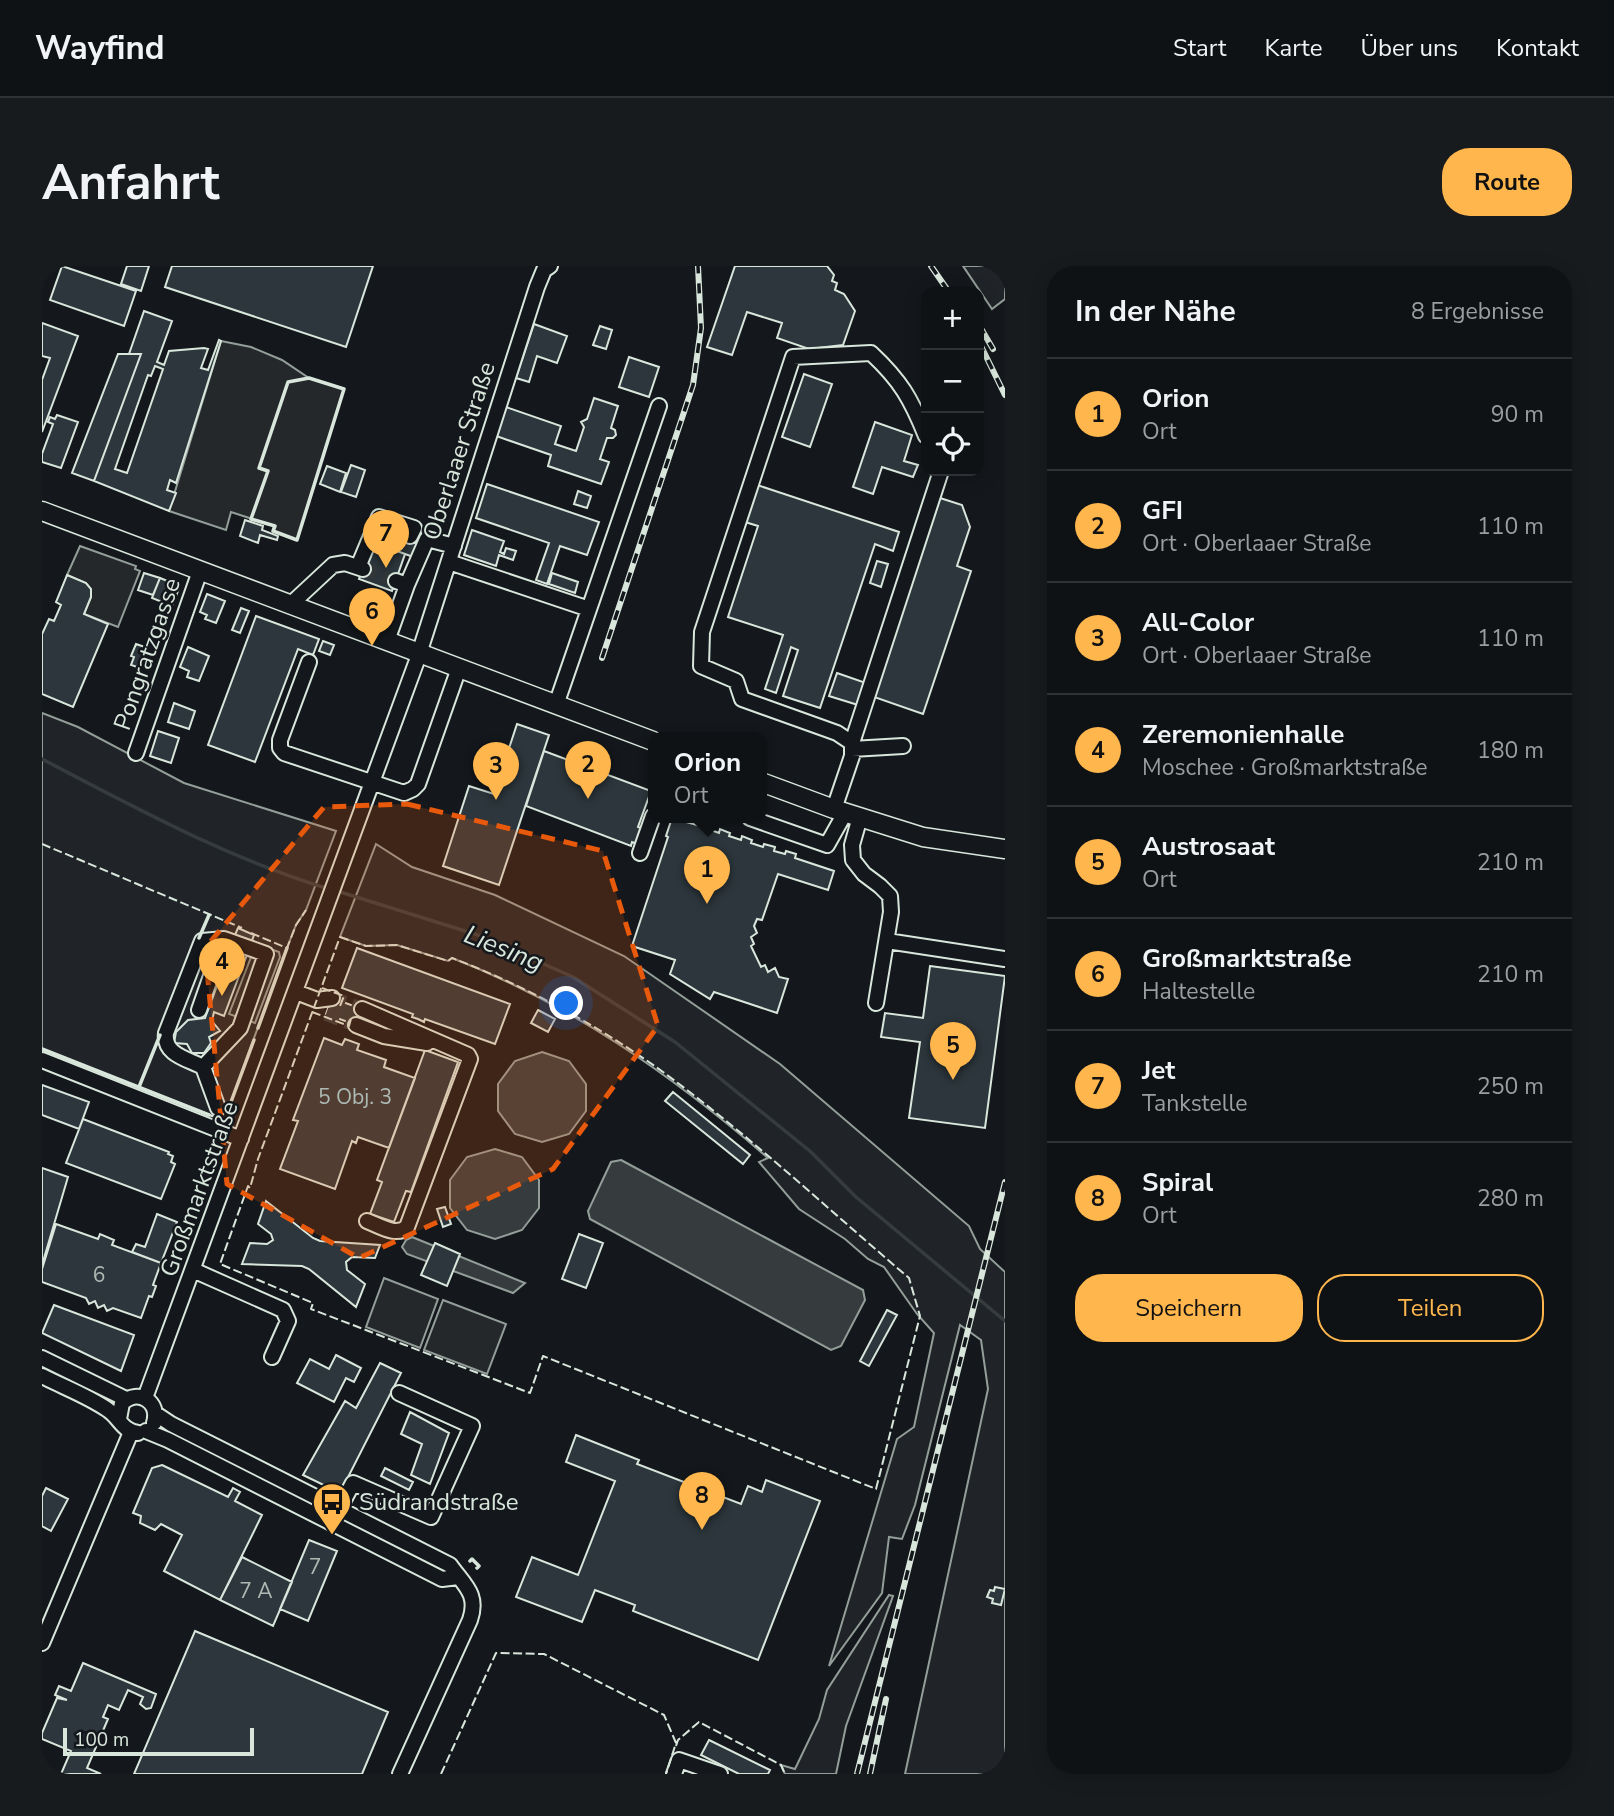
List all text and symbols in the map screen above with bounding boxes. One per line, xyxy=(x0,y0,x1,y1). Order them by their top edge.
text: Wayfind xyxy=(35,26,165,71)
text: Start xyxy=(1173,32,1226,64)
text: Karte xyxy=(1264,32,1322,64)
text: Über uns xyxy=(1360,32,1458,64)
text: Kontakt xyxy=(1496,32,1579,64)
button: Route xyxy=(1442,148,1572,216)
text: Anfahrt xyxy=(42,149,220,216)
map controls xyxy=(921,287,984,476)
button: + xyxy=(921,287,984,350)
text: In der Nähe xyxy=(1075,291,1236,332)
text: 8 Ergebnisse xyxy=(1411,296,1544,327)
button: − xyxy=(921,350,984,413)
street label: Oberlaaer Straße xyxy=(415,358,503,544)
text: Orion xyxy=(1142,381,1209,416)
text: 1 xyxy=(1091,399,1105,430)
text: 90 m xyxy=(1491,399,1544,430)
button: locate xyxy=(921,413,984,476)
text: Ort xyxy=(1142,416,1177,447)
text: GFI xyxy=(1142,493,1183,528)
pin: 7 xyxy=(363,510,409,568)
text: 2 xyxy=(1091,511,1105,542)
text: 110 m xyxy=(1477,511,1544,542)
text: Ort · Oberlaaer Straße xyxy=(1142,528,1372,559)
street label: Pongratzgasse xyxy=(106,574,188,734)
pin: 6 xyxy=(349,588,395,646)
text: All-Color xyxy=(1142,605,1254,640)
text: 3 xyxy=(1091,623,1105,654)
text: 110 m xyxy=(1477,623,1544,654)
text: Ort · Oberlaaer Straße xyxy=(1142,640,1372,671)
text: Zeremonienhalle xyxy=(1142,717,1344,752)
popup xyxy=(648,732,767,823)
text: 4 xyxy=(1091,735,1105,766)
text: 180 m xyxy=(1477,735,1544,766)
pin: 2 xyxy=(565,741,611,799)
pin: 3 xyxy=(473,742,519,800)
text: Orion xyxy=(674,745,741,780)
text: Moschee · Großmarktstraße xyxy=(1142,752,1428,783)
text: Ort xyxy=(674,780,708,811)
text: Austrosaat xyxy=(1142,829,1275,864)
pin: 1 xyxy=(684,846,730,904)
text: 5 xyxy=(1091,847,1105,878)
text: 210 m xyxy=(1477,847,1544,878)
text: Ort xyxy=(1142,864,1177,895)
water label: Liesing xyxy=(459,917,549,980)
pin: 4 xyxy=(199,938,245,996)
text: Großmarktstraße xyxy=(1142,941,1352,976)
text: 6 xyxy=(1091,959,1105,990)
text: 210 m xyxy=(1477,959,1544,990)
text: Haltestelle xyxy=(1142,976,1255,1007)
your location xyxy=(549,986,583,1020)
pin: 5 xyxy=(930,1022,976,1080)
text: Jet xyxy=(1142,1053,1175,1088)
text: 7 xyxy=(1091,1071,1105,1102)
text: 250 m xyxy=(1477,1071,1544,1102)
house number: 5 Obj. 3 xyxy=(318,1083,392,1111)
text: Tankstelle xyxy=(1142,1088,1248,1119)
street label: Großmarktstraße xyxy=(152,1097,246,1281)
text: Spiral xyxy=(1142,1165,1213,1200)
text: 8 xyxy=(1091,1183,1105,1214)
text: 280 m xyxy=(1477,1183,1544,1214)
text: Ort xyxy=(1142,1200,1177,1231)
house number: 6 xyxy=(93,1261,105,1289)
button: Speichern xyxy=(1075,1274,1303,1342)
button: Teilen xyxy=(1317,1274,1544,1342)
pin: 8 xyxy=(679,1472,725,1530)
bus stop icon: Südrandstraße xyxy=(311,1481,353,1536)
place label: Südrandstraße xyxy=(359,1486,519,1518)
house number: 7 xyxy=(309,1553,321,1581)
house number: 7 A xyxy=(239,1577,273,1605)
scale bar xyxy=(63,1725,254,1757)
text: 100 m xyxy=(74,1727,129,1753)

